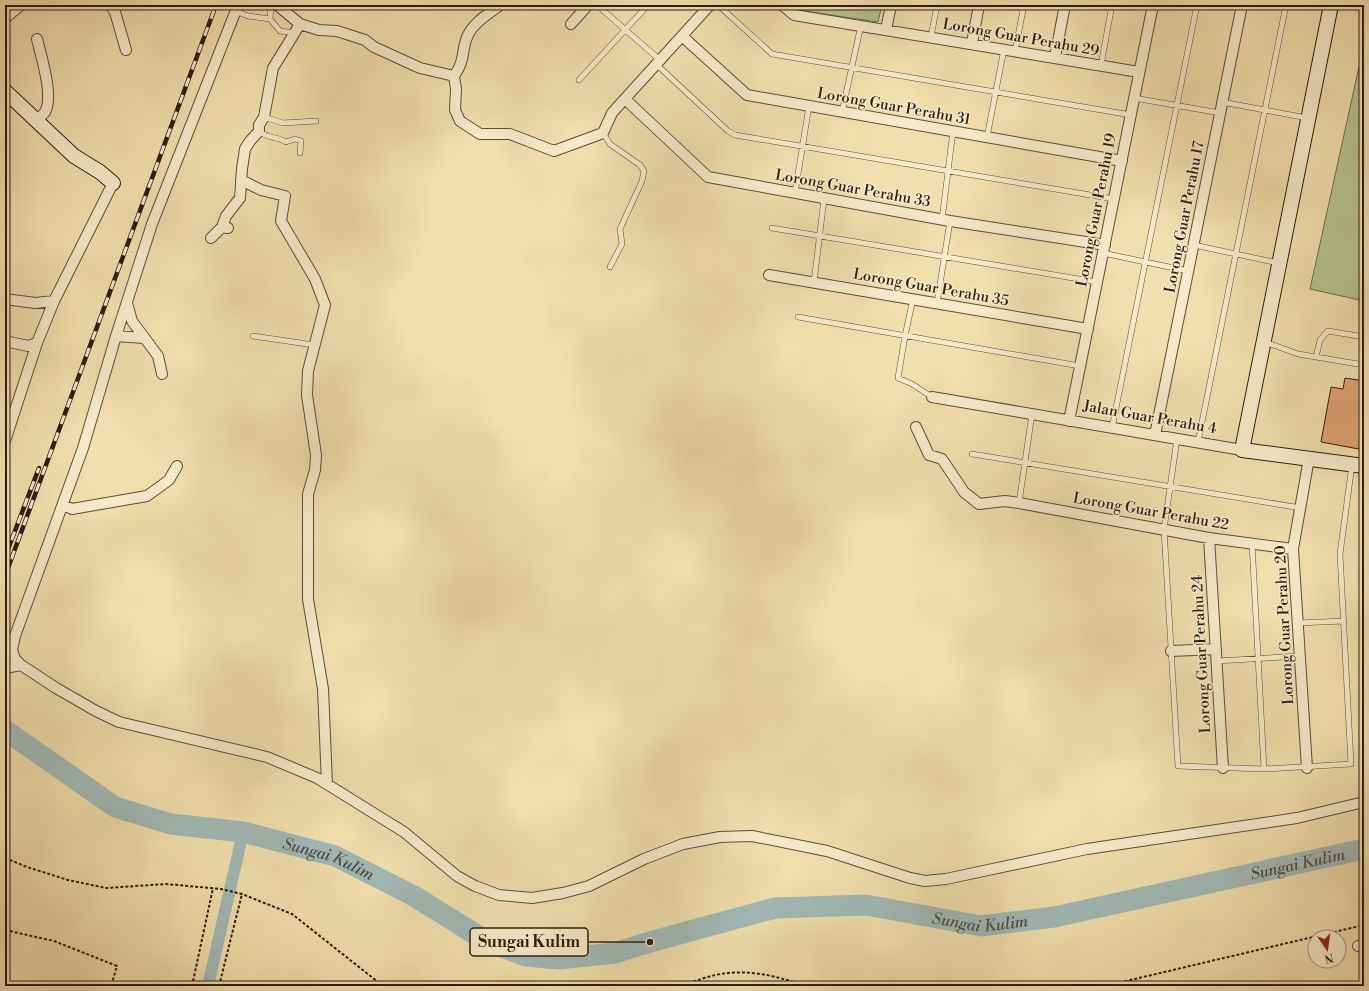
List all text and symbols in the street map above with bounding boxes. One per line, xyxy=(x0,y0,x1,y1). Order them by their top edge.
street label: Lorong Guar Perahu 29 xyxy=(941,14,1101,61)
street label: Lorong Guar Perahu 31 xyxy=(816,84,973,129)
street label: Lorong Guar Perahu 19 xyxy=(1072,132,1121,289)
street label: Lorong Guar Perahu 17 xyxy=(1160,139,1209,295)
street label: Lorong Guar Perahu 33 xyxy=(774,165,932,212)
street label: Lorong Guar Perahu 35 xyxy=(852,264,1010,311)
street label: Jalan Guar Perahu 4 xyxy=(1081,396,1218,439)
street label: Lorong Guar Perahu 22 xyxy=(1071,488,1230,535)
street label: Lorong Guar Perahu 20 xyxy=(1271,545,1298,705)
street label: Lorong Guar Perahu 24 xyxy=(1188,574,1215,734)
water label: Sungai Kulim xyxy=(280,834,378,886)
water label: Sungai Kulim xyxy=(1248,844,1348,885)
water label: Sungai Kulim xyxy=(930,908,1030,937)
callout: Sungai Kulim xyxy=(470,928,588,956)
north arrow xyxy=(1307,929,1347,969)
text: Sungai Kulim xyxy=(478,932,580,952)
text: N xyxy=(1323,950,1335,966)

